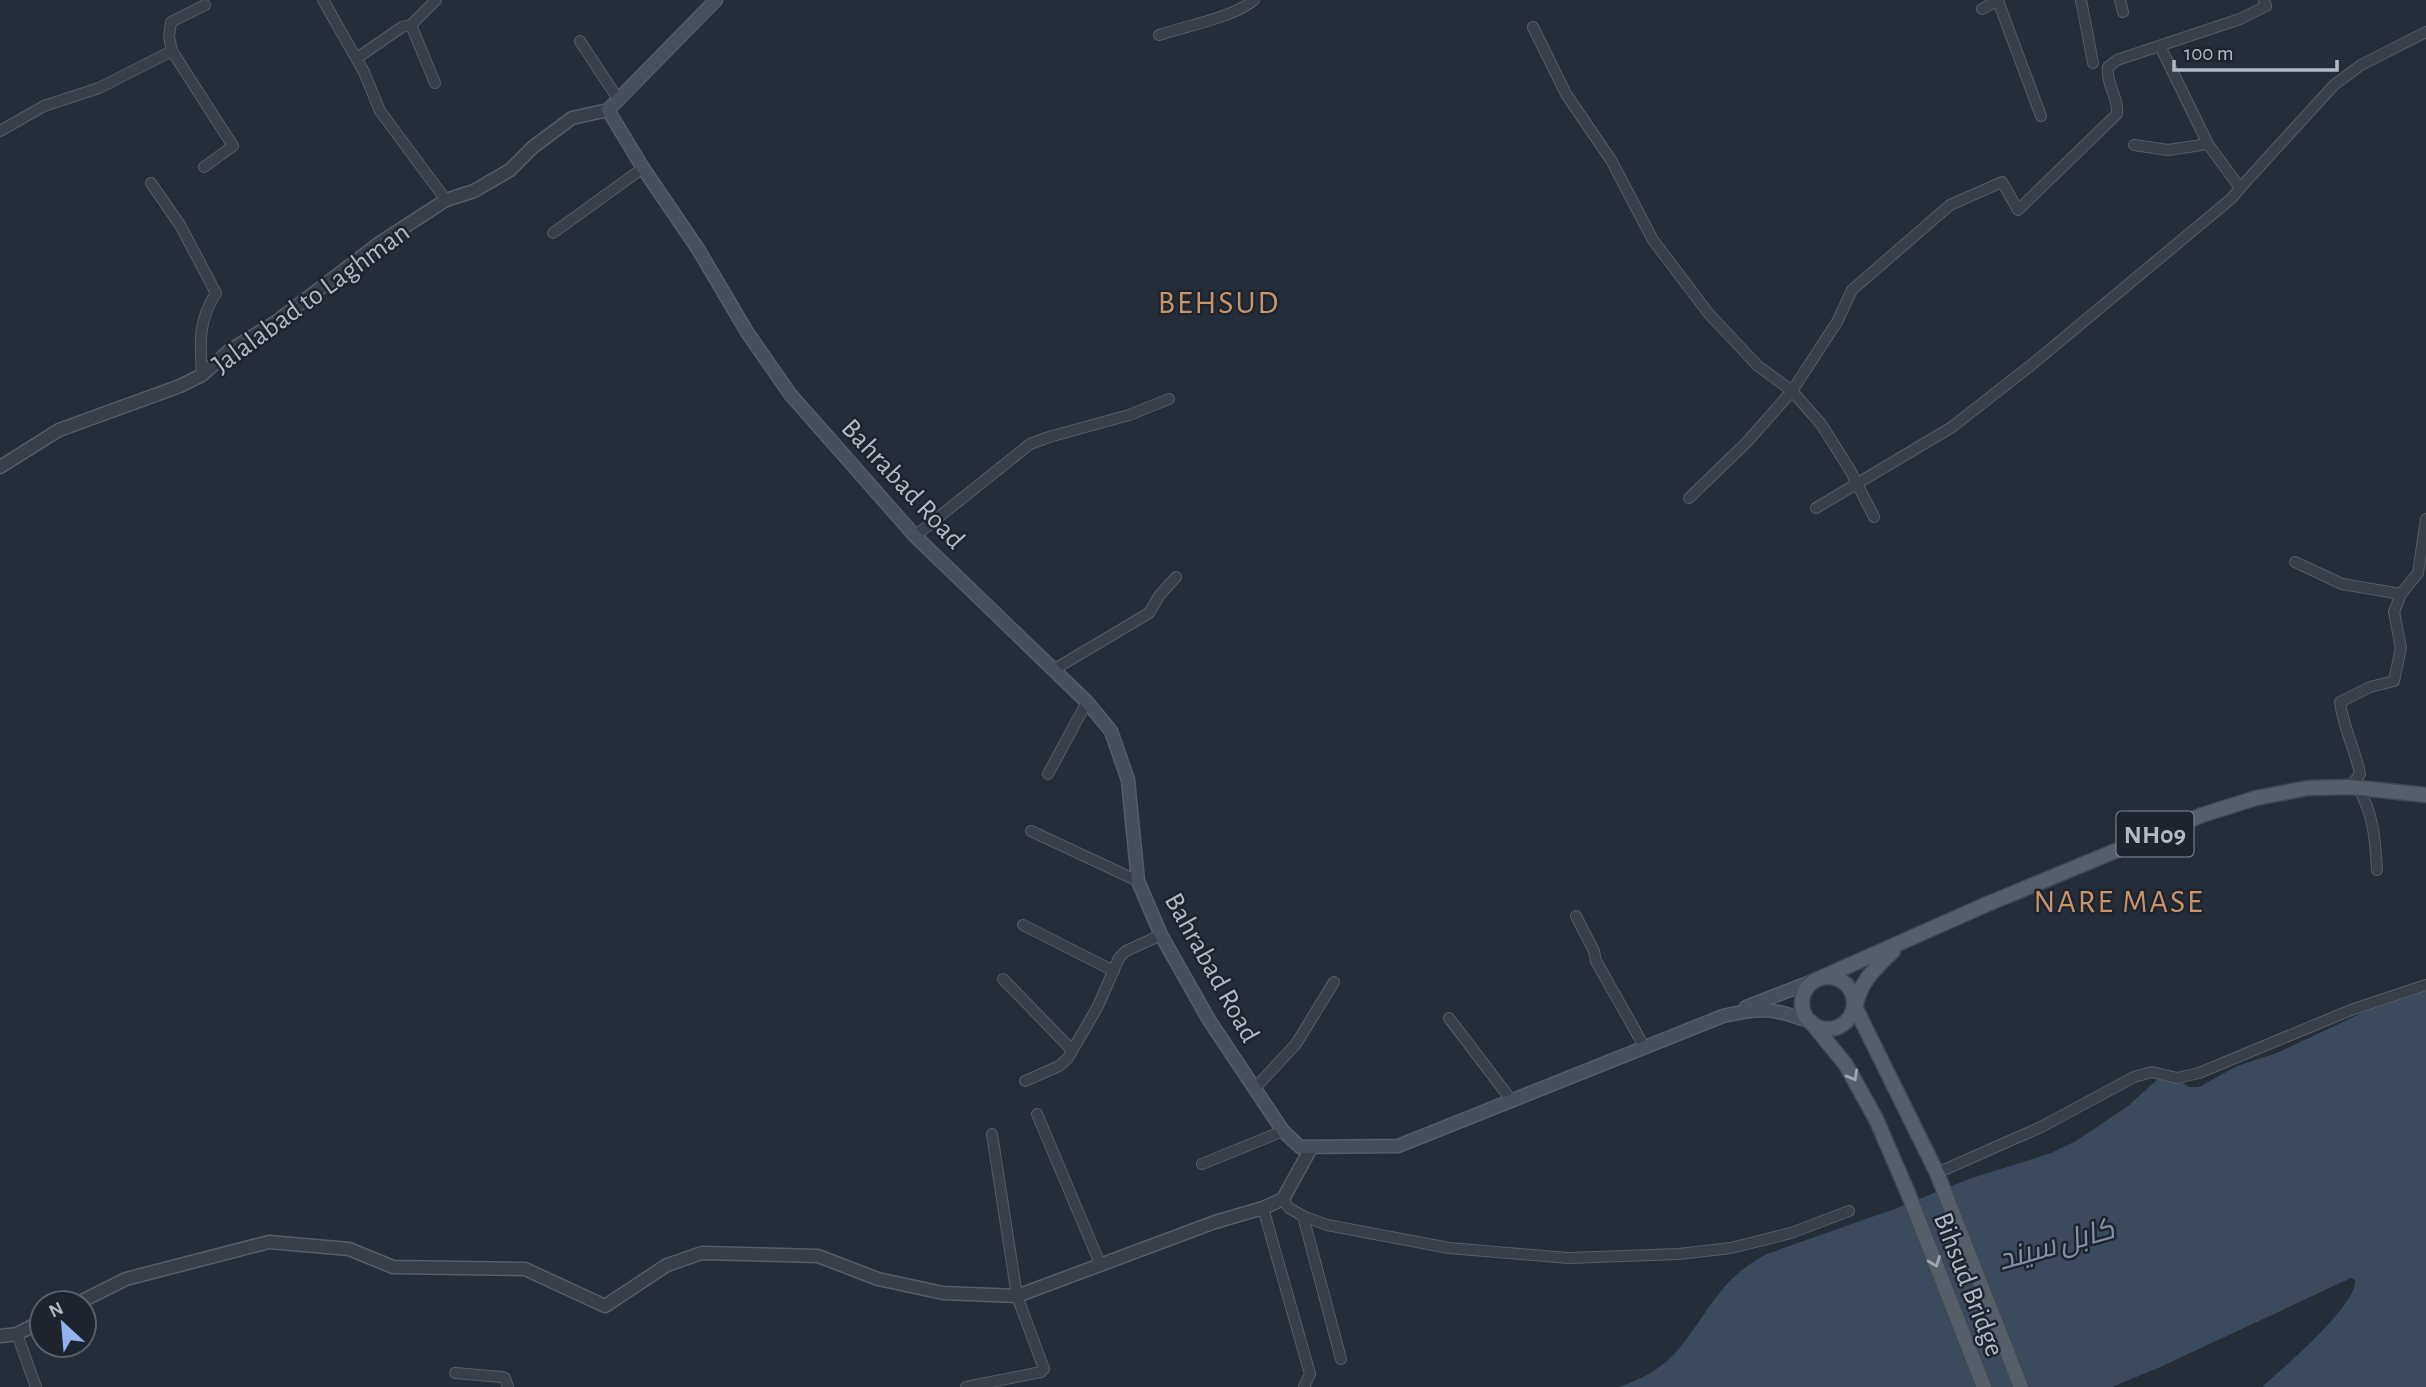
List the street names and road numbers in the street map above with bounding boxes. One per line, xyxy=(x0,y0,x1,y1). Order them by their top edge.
street label: Jalalabad to Laghman xyxy=(207,218,415,379)
street label: Bahrabad Road xyxy=(836,414,969,555)
road number: NH09 xyxy=(2116,812,2194,856)
street label: Bahrabad Road xyxy=(1159,889,1264,1047)
street label: Bihsud Bridge xyxy=(1928,1209,2008,1361)

